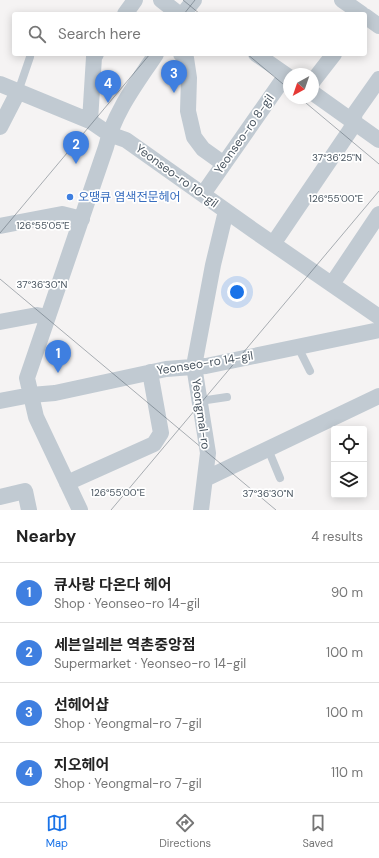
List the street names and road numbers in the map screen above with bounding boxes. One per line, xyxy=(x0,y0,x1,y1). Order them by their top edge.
street label: Yeonseo-ro 8-gil xyxy=(211,91,277,177)
street label: Yeonseo-ro 10-gil xyxy=(132,141,222,211)
street label: Yeonseo-ro 14-gil xyxy=(156,347,254,379)
street label: Yeongmal-ro xyxy=(188,378,214,450)

